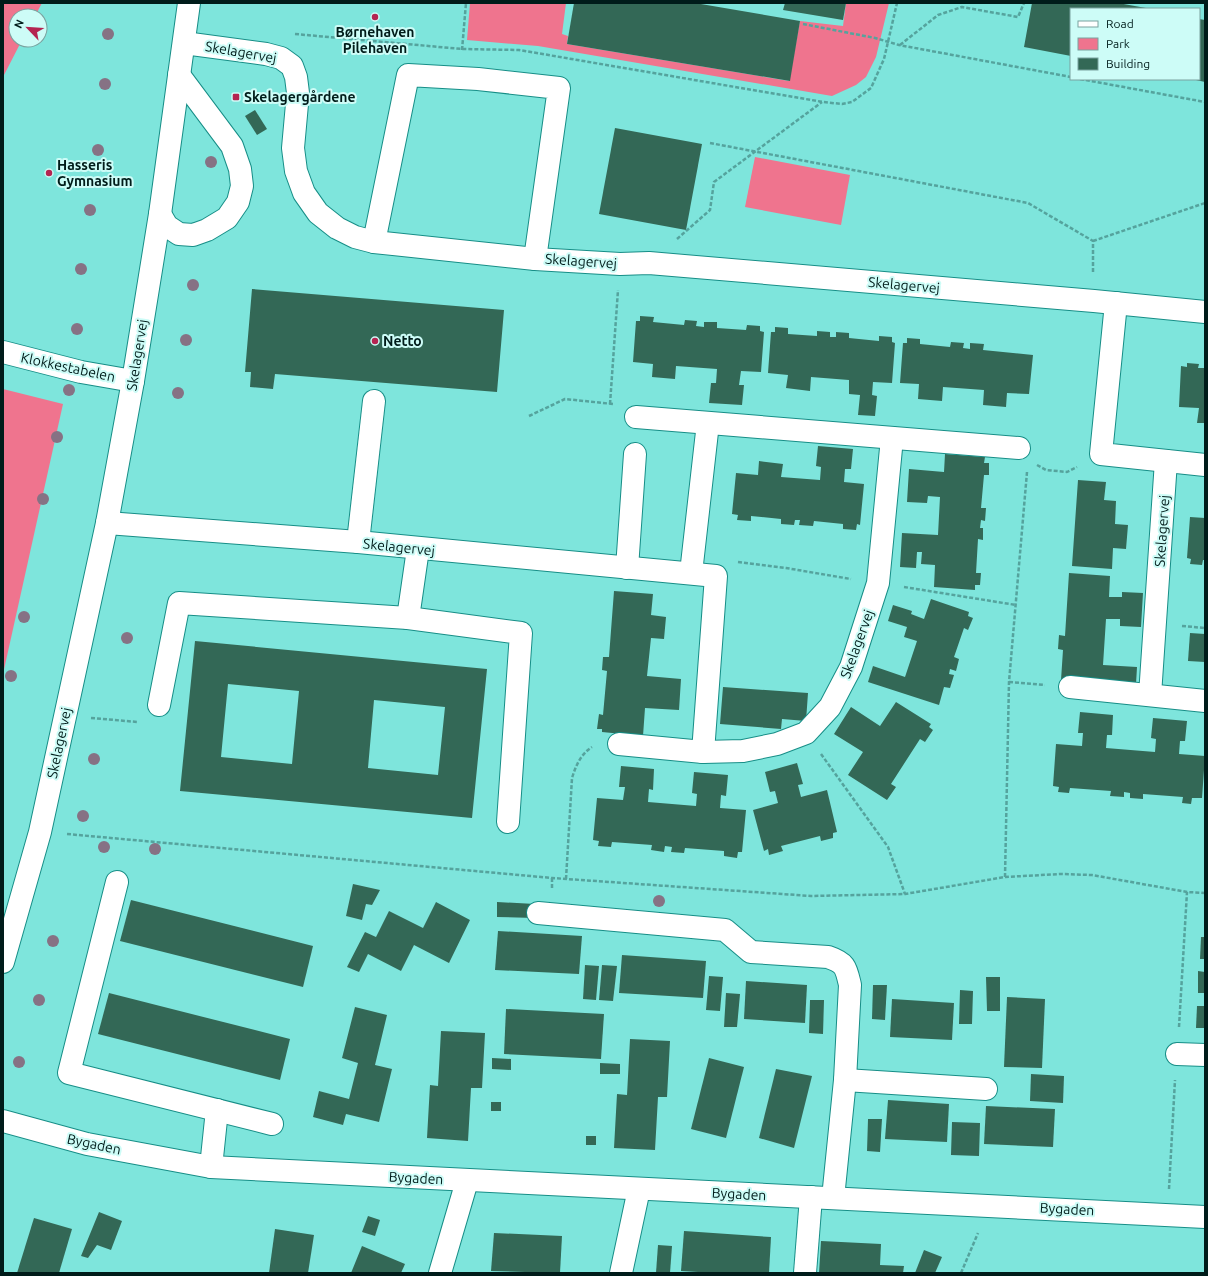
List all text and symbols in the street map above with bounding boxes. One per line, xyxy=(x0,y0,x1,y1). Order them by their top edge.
north arrow xyxy=(8,8,48,48)
legend xyxy=(1070,8,1200,80)
marker: Børnehaven Pilehaven xyxy=(370,12,380,22)
text: Road xyxy=(1106,17,1134,30)
text: N xyxy=(12,18,26,30)
place label: Børnehaven Pilehaven xyxy=(336,24,414,56)
text: Park xyxy=(1106,37,1130,50)
street label: Skelagervej xyxy=(204,38,278,66)
text: Building xyxy=(1106,57,1150,70)
place label: Skelagergårdene xyxy=(244,89,356,105)
marker: Skelagergårdene xyxy=(231,92,241,102)
place label: Hasseris Gymnasium xyxy=(57,157,133,189)
marker: Hasseris Gymnasium xyxy=(44,168,54,178)
street label: Skelagervej xyxy=(544,251,618,271)
street label: Skelagervej xyxy=(867,274,941,296)
street label: Skelagervej xyxy=(123,318,151,392)
place label: Netto xyxy=(383,333,422,349)
marker: Netto xyxy=(370,336,380,346)
street label: Klokkestabelen xyxy=(19,349,117,385)
street label: Skelagervej xyxy=(1152,494,1172,568)
street label: Skelagervej xyxy=(362,535,436,559)
street label: Skelagervej xyxy=(837,607,877,681)
street label: Skelagervej xyxy=(44,706,74,780)
street label: Bygaden xyxy=(66,1130,122,1158)
street label: Bygaden xyxy=(388,1169,444,1187)
street label: Bygaden xyxy=(711,1185,767,1203)
street label: Bygaden xyxy=(1039,1200,1095,1218)

